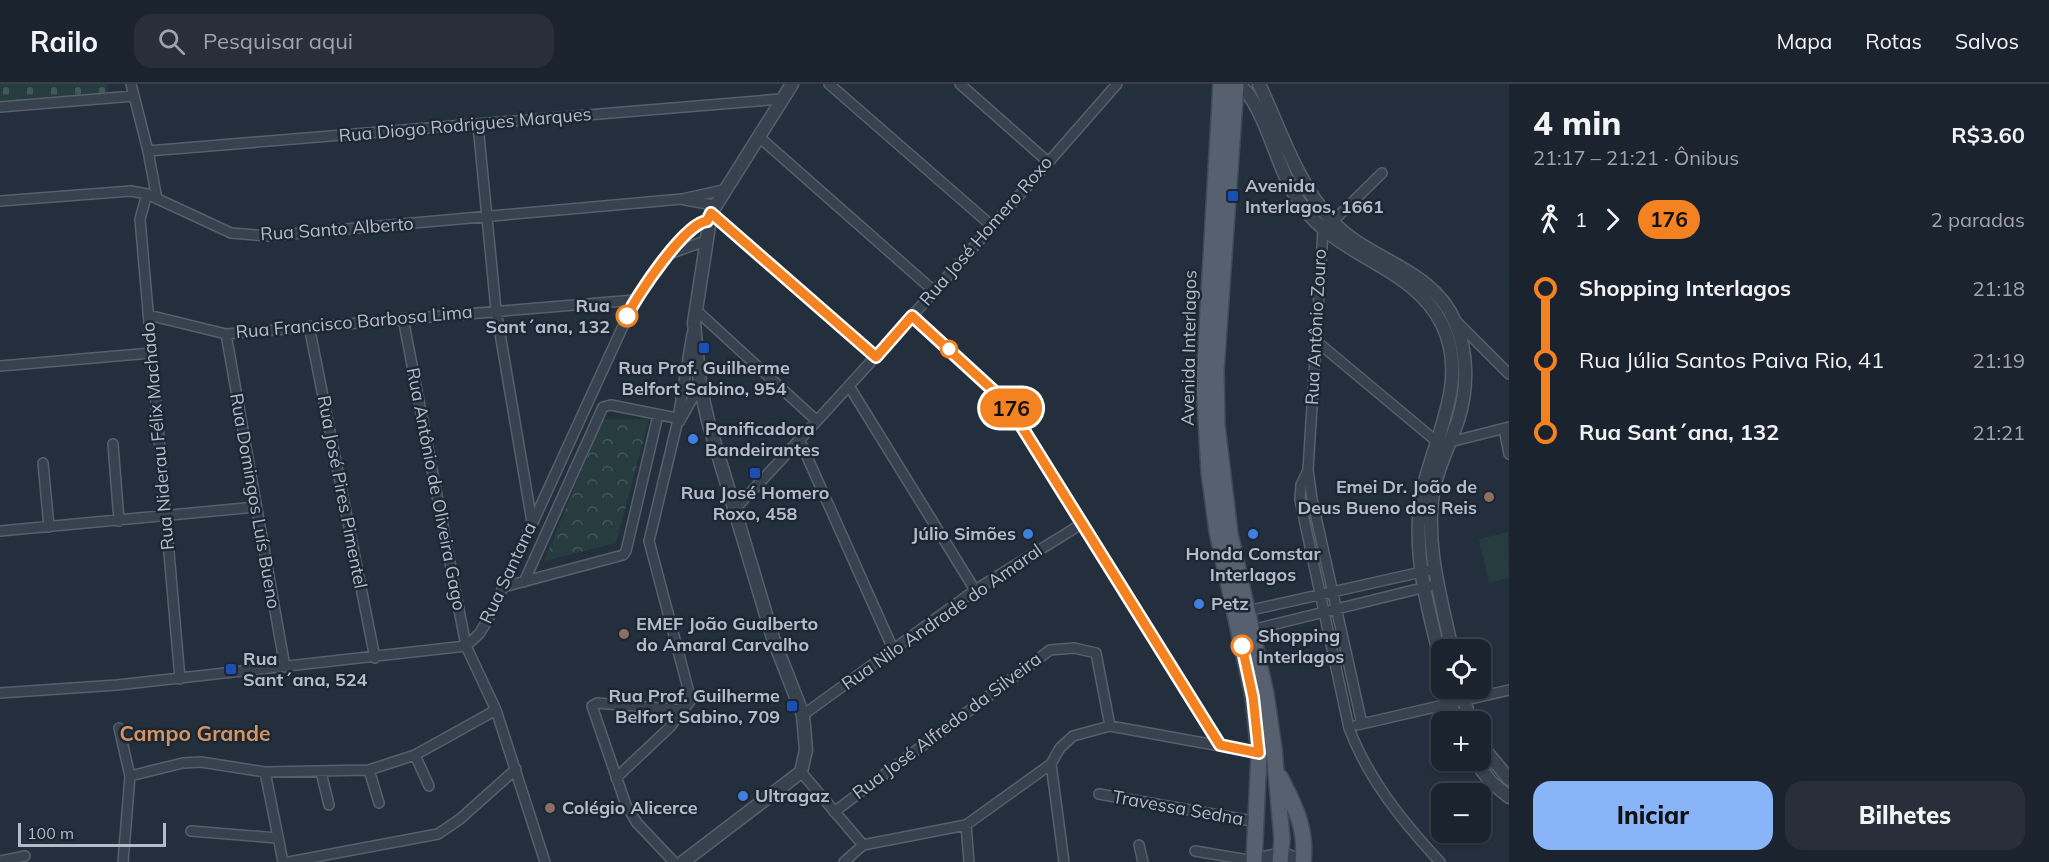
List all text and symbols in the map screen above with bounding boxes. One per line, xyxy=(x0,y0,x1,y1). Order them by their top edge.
search box xyxy=(134,14,554,68)
text: Railo xyxy=(30,24,98,59)
icon: search xyxy=(155,25,188,58)
text: Pesquisar aqui xyxy=(203,27,353,55)
text: Mapa xyxy=(1777,28,1832,54)
text: Rotas xyxy=(1865,28,1922,54)
text: Salvos xyxy=(1955,28,2019,54)
street label: Rua Diogo Rodrigues Marques xyxy=(338,102,592,147)
text: 4 min xyxy=(1533,102,1621,143)
text: R$3.60 xyxy=(1951,121,2025,149)
text: 21:17 – 21:21 · Ônibus xyxy=(1533,145,1739,170)
street label: Rua José Homero Roxo xyxy=(914,151,1057,310)
place label: Avenida Interlagos, 1661 xyxy=(1245,174,1384,218)
marker: Avenida Interlagos, 1661 xyxy=(1226,189,1240,203)
icon: walk xyxy=(1533,203,1566,236)
icon: forward xyxy=(1596,203,1629,236)
text: 176 xyxy=(1650,206,1688,232)
text: 1 xyxy=(1575,207,1587,232)
text: 2 paradas xyxy=(1931,207,2025,232)
street label: Rua Santo Alberto xyxy=(259,212,414,245)
street label: Rua Antônio Zouro xyxy=(1300,248,1331,406)
street label: Avenida Interlagos xyxy=(1176,270,1201,426)
text: Shopping Interlagos xyxy=(1579,274,1791,302)
text: 21:18 xyxy=(1972,276,2025,301)
place label: Rua Sant´ana, 132 xyxy=(486,294,610,338)
street label: Rua Francisco Barbosa Lima xyxy=(235,300,473,343)
marker: Rua Sant´ana, 132 xyxy=(616,305,638,327)
street label: Rua Niderau Félix Machado xyxy=(136,321,179,551)
unlabelled marker xyxy=(940,340,958,358)
marker: Rua Prof. Guilherme Belfort Sabino, 954 xyxy=(697,341,711,355)
text: Rua Júlia Santos Paiva Rio, 41 xyxy=(1579,346,1884,374)
text: 21:19 xyxy=(1972,348,2025,373)
place label: Rua Prof. Guilherme Belfort Sabino, 954 xyxy=(618,356,790,400)
street label: Rua Antônio de Oliveira Gago xyxy=(402,366,471,612)
line badge: 176 xyxy=(976,388,1046,428)
street label: Rua Domingos Luís Bueno xyxy=(225,391,286,611)
street label: Rua José Pires Pimentel xyxy=(312,393,373,590)
text: 176 xyxy=(992,395,1030,421)
place label: Panificadora Bandeirantes xyxy=(705,417,820,461)
text: Rua Sant´ana, 132 xyxy=(1579,418,1779,446)
text: 21:21 xyxy=(1972,420,2025,445)
marker: Panificadora Bandeirantes xyxy=(686,432,700,446)
marker: Rua José Homero Roxo, 458 xyxy=(748,466,762,480)
place label: Emei Dr. João de Deus Bueno dos Reis xyxy=(1298,475,1477,519)
place label: Rua José Homero Roxo, 458 xyxy=(681,481,829,525)
marker: Emei Dr. João de Deus Bueno dos Reis xyxy=(1482,490,1496,504)
street label: Rua Santana xyxy=(474,518,541,627)
place label: Júlio Simões xyxy=(912,522,1016,545)
marker: Júlio Simões xyxy=(1021,527,1035,541)
marker: Honda Comstar Interlagos xyxy=(1246,527,1260,541)
street label: Rua Nilo Andrade do Amaral xyxy=(837,538,1046,695)
place label: Honda Comstar Interlagos xyxy=(1185,542,1322,586)
place label: Petz xyxy=(1211,592,1249,615)
marker: Petz xyxy=(1192,597,1206,611)
place label: EMEF João Gualberto do Amaral Carvalho xyxy=(636,612,818,656)
place label: Shopping Interlagos xyxy=(1258,624,1344,668)
marker: EMEF João Gualberto do Amaral Carvalho xyxy=(617,627,631,641)
marker: Shopping Interlagos xyxy=(1231,635,1253,657)
map controls xyxy=(1431,639,1491,843)
button: locate xyxy=(1431,639,1491,699)
place label: Rua Sant´ana, 524 xyxy=(243,647,368,691)
street label: Rua José Alfredo da Silveira xyxy=(848,647,1046,804)
marker: Rua Sant´ana, 524 xyxy=(224,662,238,676)
place label: Rua Prof. Guilherme Belfort Sabino, 709 xyxy=(608,684,780,728)
marker: Rua Prof. Guilherme Belfort Sabino, 709 xyxy=(785,699,799,713)
button: + xyxy=(1431,711,1491,771)
district label: Campo Grande xyxy=(119,720,271,746)
button: Iniciar xyxy=(1533,781,1773,850)
button: Bilhetes xyxy=(1785,781,2025,850)
button: − xyxy=(1431,783,1491,843)
place label: Ultragaz xyxy=(755,784,830,807)
street label: Travessa Sedna xyxy=(1111,785,1245,830)
marker: Ultragaz xyxy=(736,789,750,803)
place label: Colégio Alicerce xyxy=(562,796,698,819)
marker: Colégio Alicerce xyxy=(543,801,557,815)
scale bar xyxy=(18,820,166,848)
text: 100 m xyxy=(27,823,74,843)

